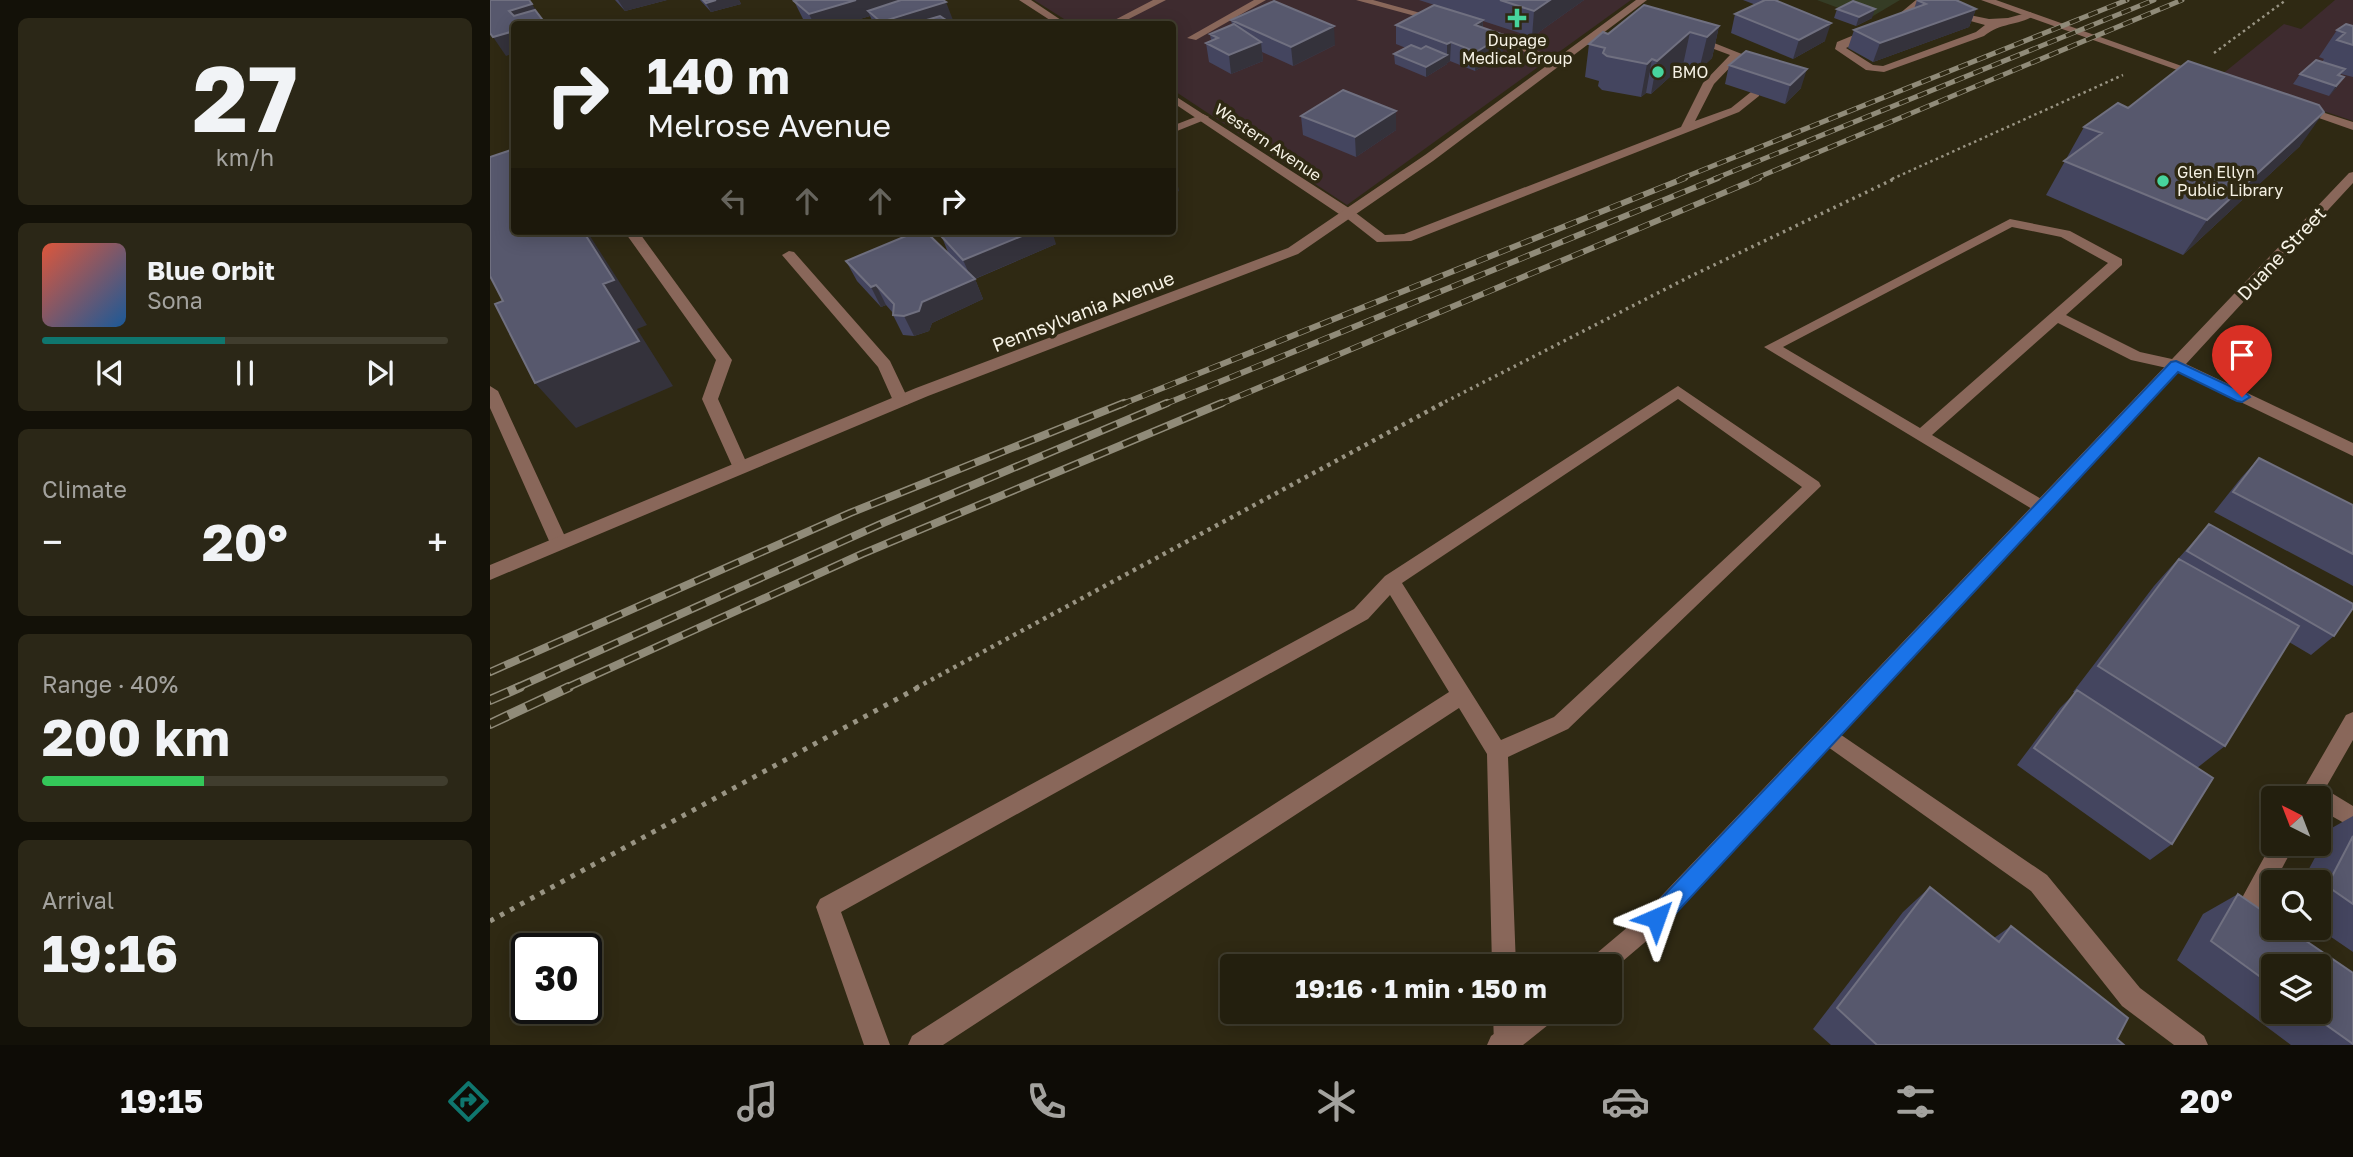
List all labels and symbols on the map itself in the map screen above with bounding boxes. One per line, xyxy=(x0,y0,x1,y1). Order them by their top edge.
marker: Dupage Medical Group xyxy=(1507,8,1527,28)
place label: Dupage Medical Group xyxy=(1462,30,1572,68)
place label: BMO xyxy=(1672,62,1708,82)
marker: BMO xyxy=(1650,64,1666,80)
street label: Western Avenue xyxy=(1211,99,1325,185)
place label: Glen Ellyn Public Library xyxy=(2177,162,2283,200)
marker: Glen Ellyn Public Library xyxy=(2155,173,2171,189)
street label: Duane Street xyxy=(2232,202,2330,304)
street label: Pennsylvania Avenue xyxy=(989,266,1177,356)
pin xyxy=(2212,325,2272,397)
north arrow xyxy=(2261,786,2331,856)
position arrow xyxy=(1619,881,1693,955)
speed limit sign: 30 xyxy=(511,933,602,1024)

